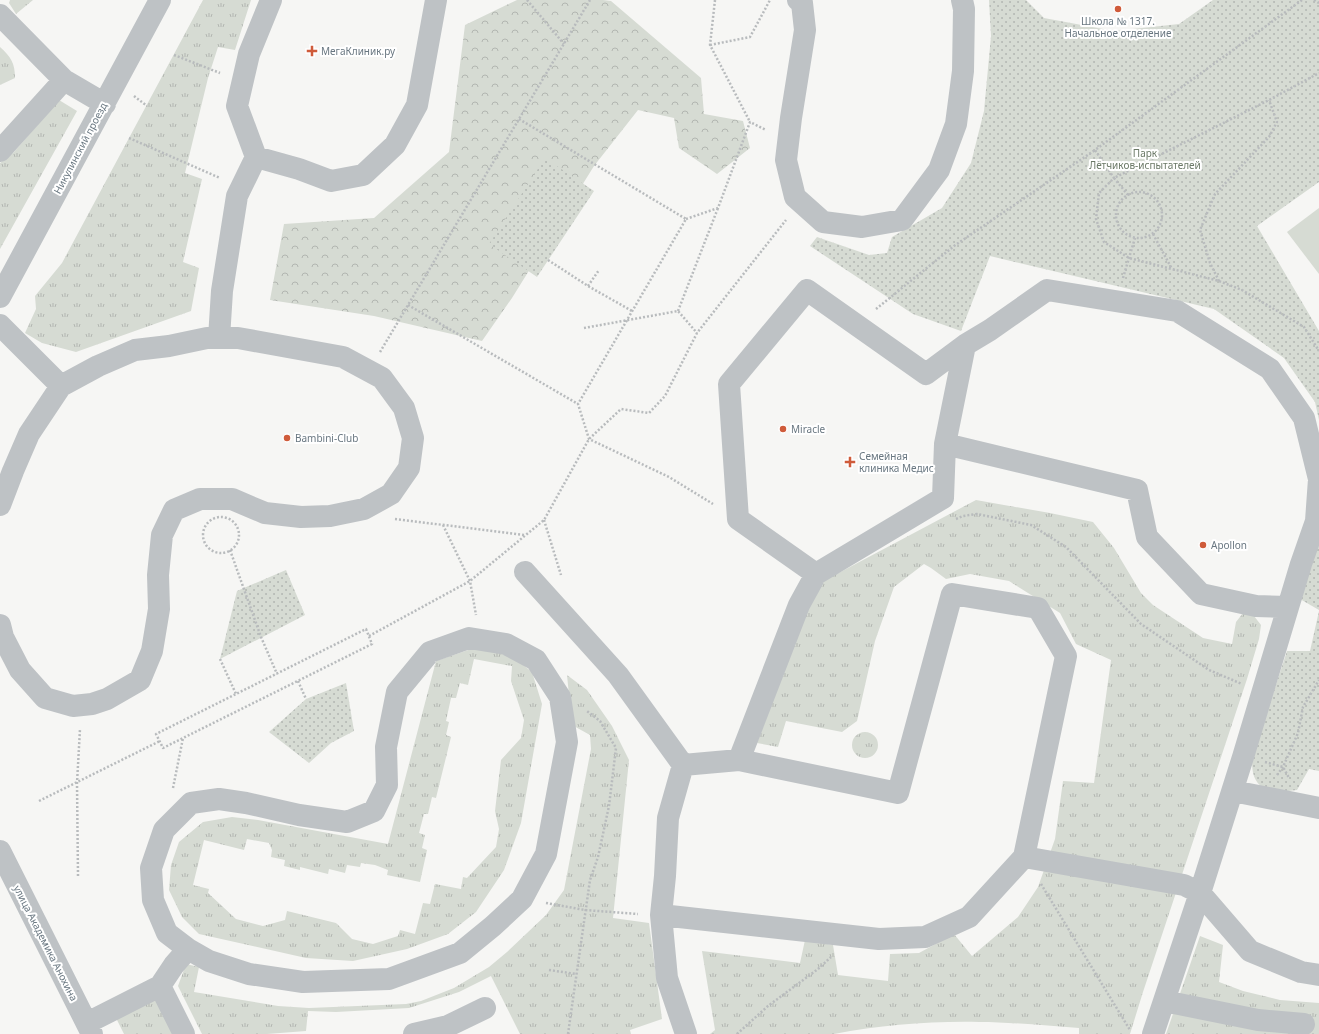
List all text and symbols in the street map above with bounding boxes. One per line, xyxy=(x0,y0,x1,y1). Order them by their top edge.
marker: Школа № 1317. Начальное отделение xyxy=(1113,4,1123,14)
place label: Школа № 1317. Начальное отделение xyxy=(1065,14,1172,40)
place label: МегаКлиник.ру xyxy=(321,44,396,58)
marker: МегаКлиник.ру xyxy=(306,45,318,57)
street label: Никулинский проезд xyxy=(50,100,110,196)
park label: Парк Лётчиков-испытателей xyxy=(1089,146,1201,172)
place label: Miracle xyxy=(791,422,826,436)
marker: Miracle xyxy=(778,424,788,434)
place label: Bambini-Club xyxy=(295,431,358,445)
marker: Bambini-Club xyxy=(282,433,292,443)
place label: Семейная клиника Медис xyxy=(859,449,934,475)
marker: Семейная клиника Медис xyxy=(844,456,856,468)
place label: Apollon xyxy=(1211,538,1247,552)
marker: Apollon xyxy=(1198,540,1208,550)
street label: улица Академика Анохина xyxy=(11,883,81,1003)

